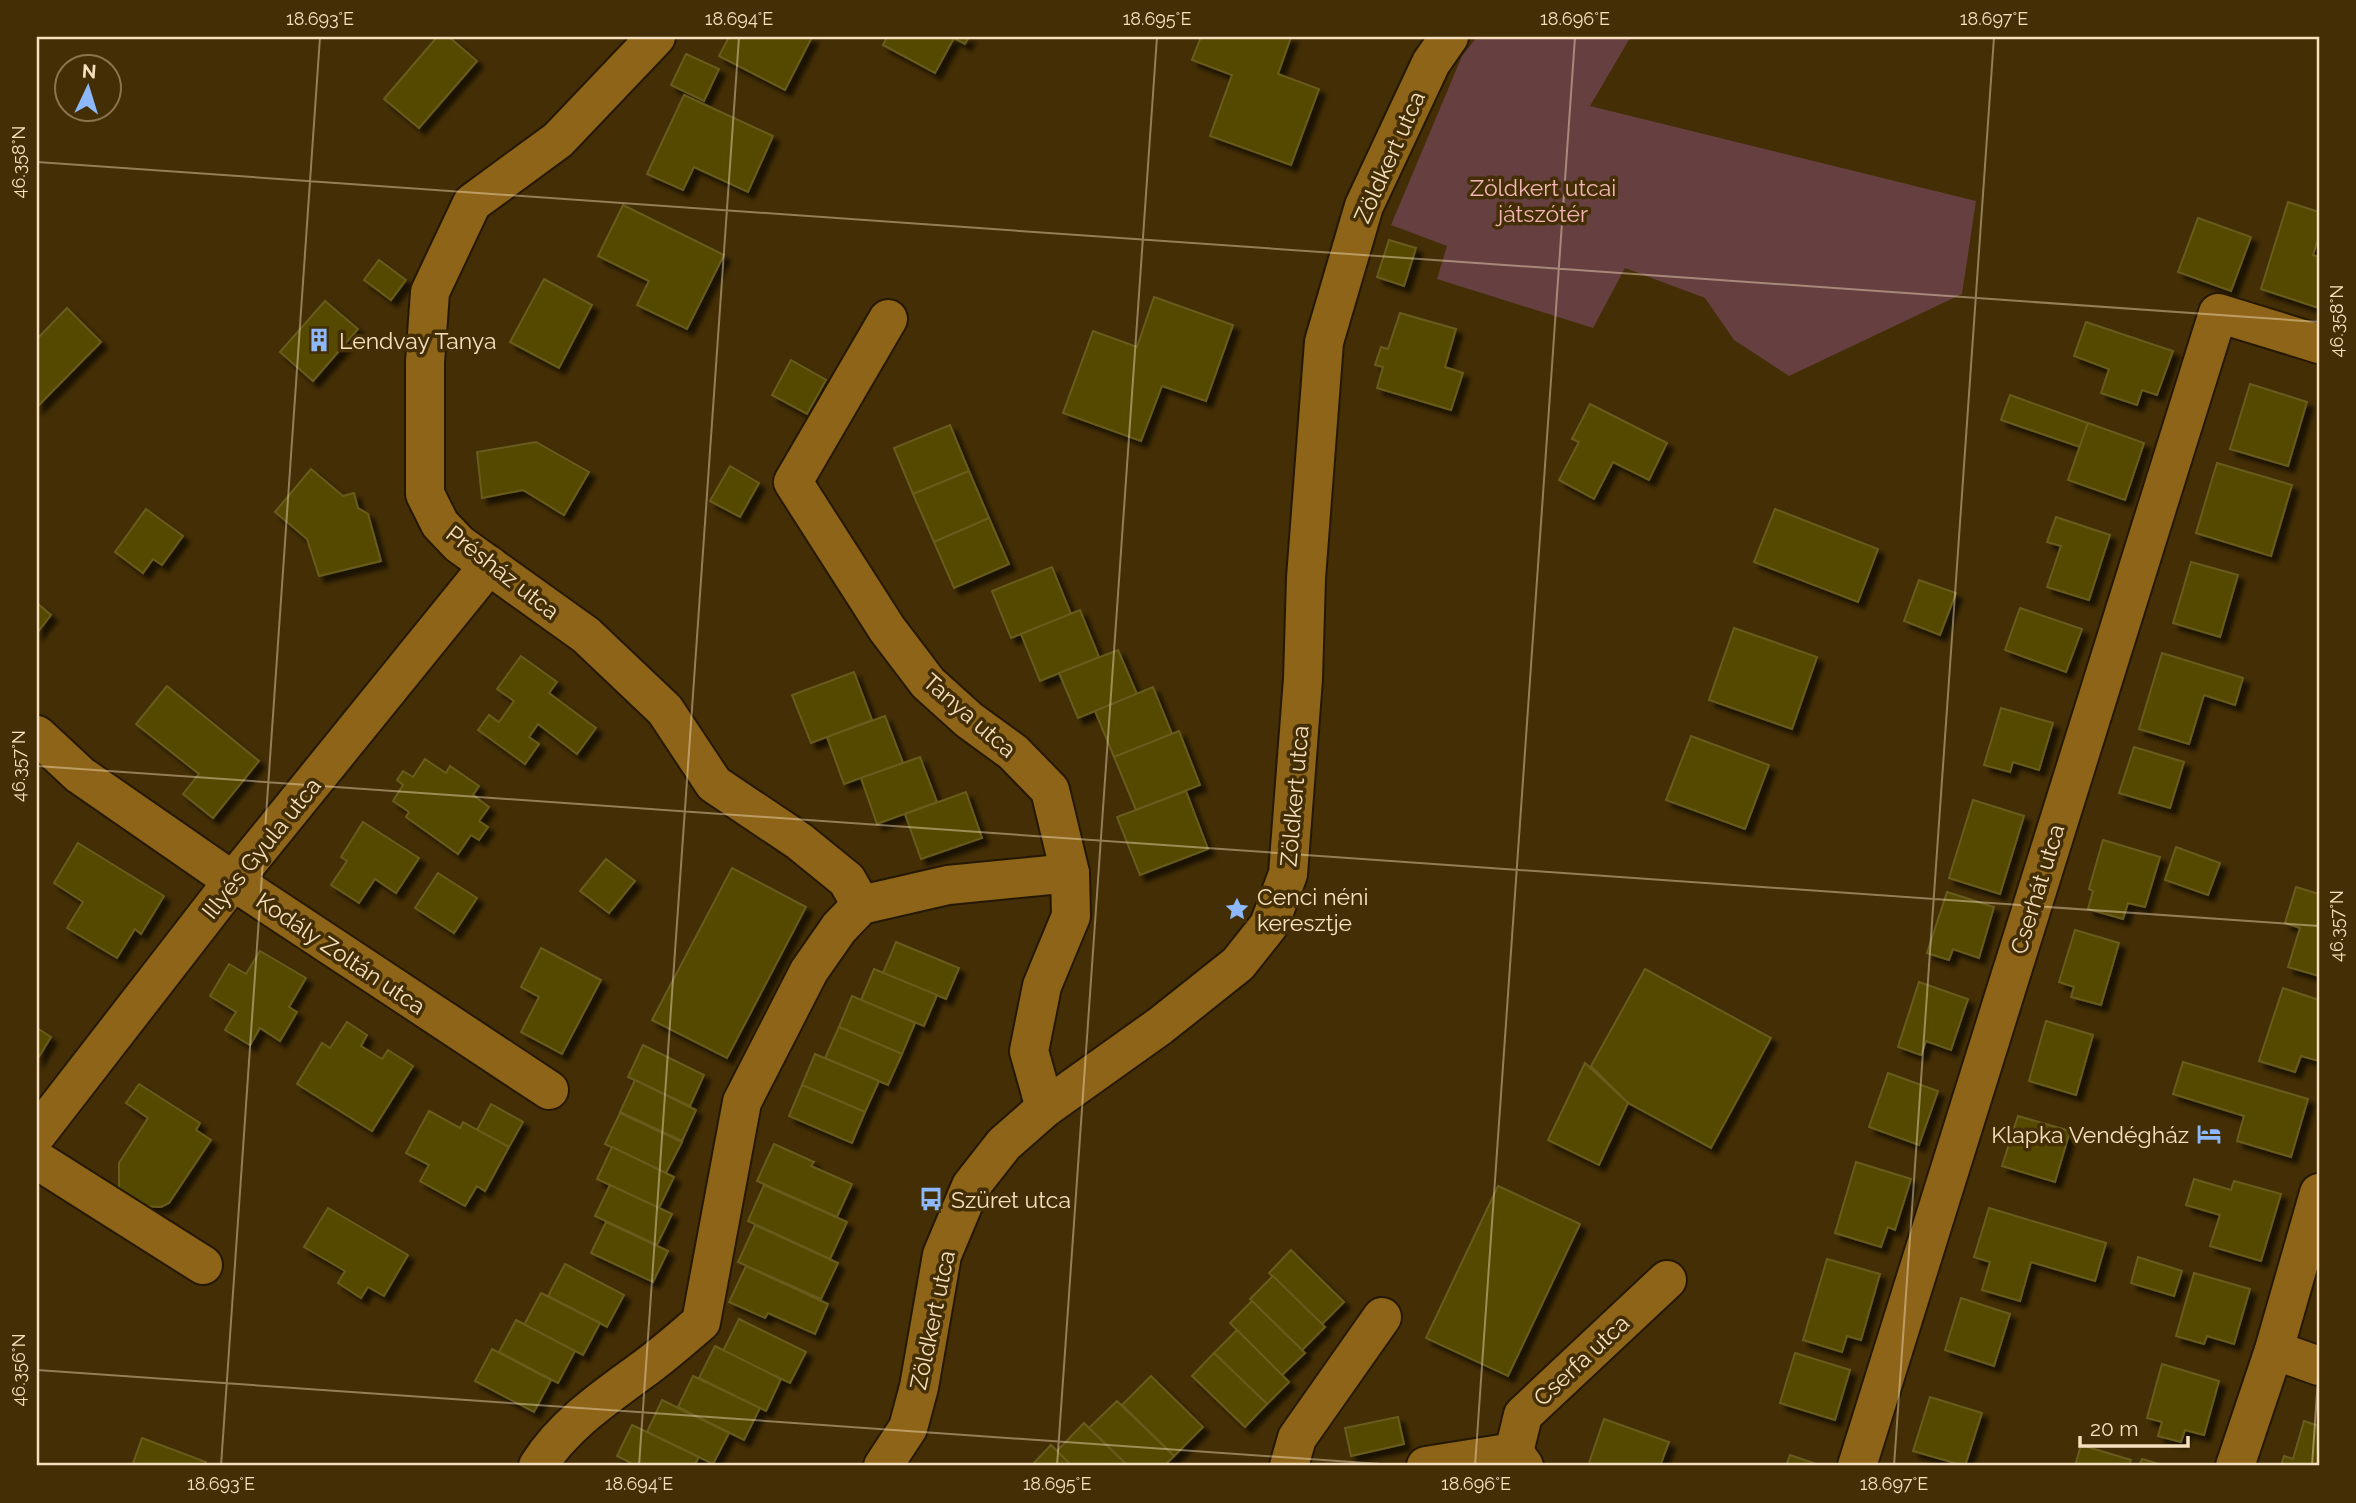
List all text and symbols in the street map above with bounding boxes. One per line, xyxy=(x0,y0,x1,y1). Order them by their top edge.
text: 18.693°E xyxy=(286,8,354,29)
text: 18.694°E xyxy=(705,8,773,29)
text: 18.695°E xyxy=(1123,8,1191,29)
text: 18.696°E xyxy=(1540,8,1610,29)
text: 18.697°E xyxy=(1960,8,2028,29)
north arrow xyxy=(52,52,122,122)
text: N xyxy=(81,60,97,83)
street label: Zöldkert utca xyxy=(1348,87,1430,227)
text: 46.358°N xyxy=(8,126,29,198)
park label: Zöldkert utcai játszótér xyxy=(1470,174,1616,227)
text: 46.358°N xyxy=(2326,285,2347,357)
building icon: Lendvay Tanya xyxy=(305,326,333,354)
place label: Lendvay Tanya xyxy=(339,327,497,354)
street label: Présház utca xyxy=(441,519,565,625)
street label: Tanya utca xyxy=(918,667,1022,763)
street label: Zöldkert utca xyxy=(1274,724,1314,868)
text: 46.357°N xyxy=(8,730,29,802)
street label: Illyés Gyula utca xyxy=(196,772,326,924)
street label: Cserhát utca xyxy=(2004,821,2070,957)
place label: Cenci néni keresztje xyxy=(1257,883,1369,936)
street label: Kodály Zoltán utca xyxy=(251,886,431,1020)
text: 46.357°N xyxy=(2326,890,2347,962)
place icon: Cenci néni keresztje xyxy=(1223,895,1251,923)
hotel icon: Klapka Vendégház xyxy=(2195,1120,2223,1148)
place label: Klapka Vendégház xyxy=(1991,1121,2189,1148)
bus stop icon: Szüret utca xyxy=(917,1185,945,1213)
place label: Szüret utca xyxy=(951,1186,1071,1213)
street label: Zöldkert utca xyxy=(904,1248,960,1392)
street label: Cserfa utca xyxy=(1528,1309,1634,1411)
text: 46.356°N xyxy=(8,1333,29,1407)
scale bar xyxy=(2080,1405,2188,1449)
text: 20 m xyxy=(2090,1416,2138,1441)
text: 18.693°E xyxy=(187,1473,255,1494)
text: 18.694°E xyxy=(605,1473,673,1494)
text: 18.695°E xyxy=(1023,1473,1091,1494)
text: 18.696°E xyxy=(1441,1473,1511,1494)
text: 18.697°E xyxy=(1860,1473,1928,1494)

